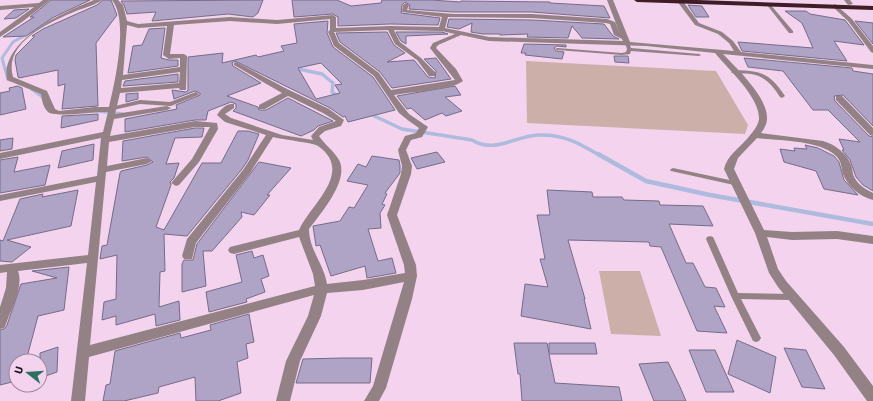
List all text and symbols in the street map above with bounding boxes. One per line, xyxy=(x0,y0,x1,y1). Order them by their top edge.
north arrow xyxy=(8,353,48,393)
text: U xyxy=(12,365,26,376)

